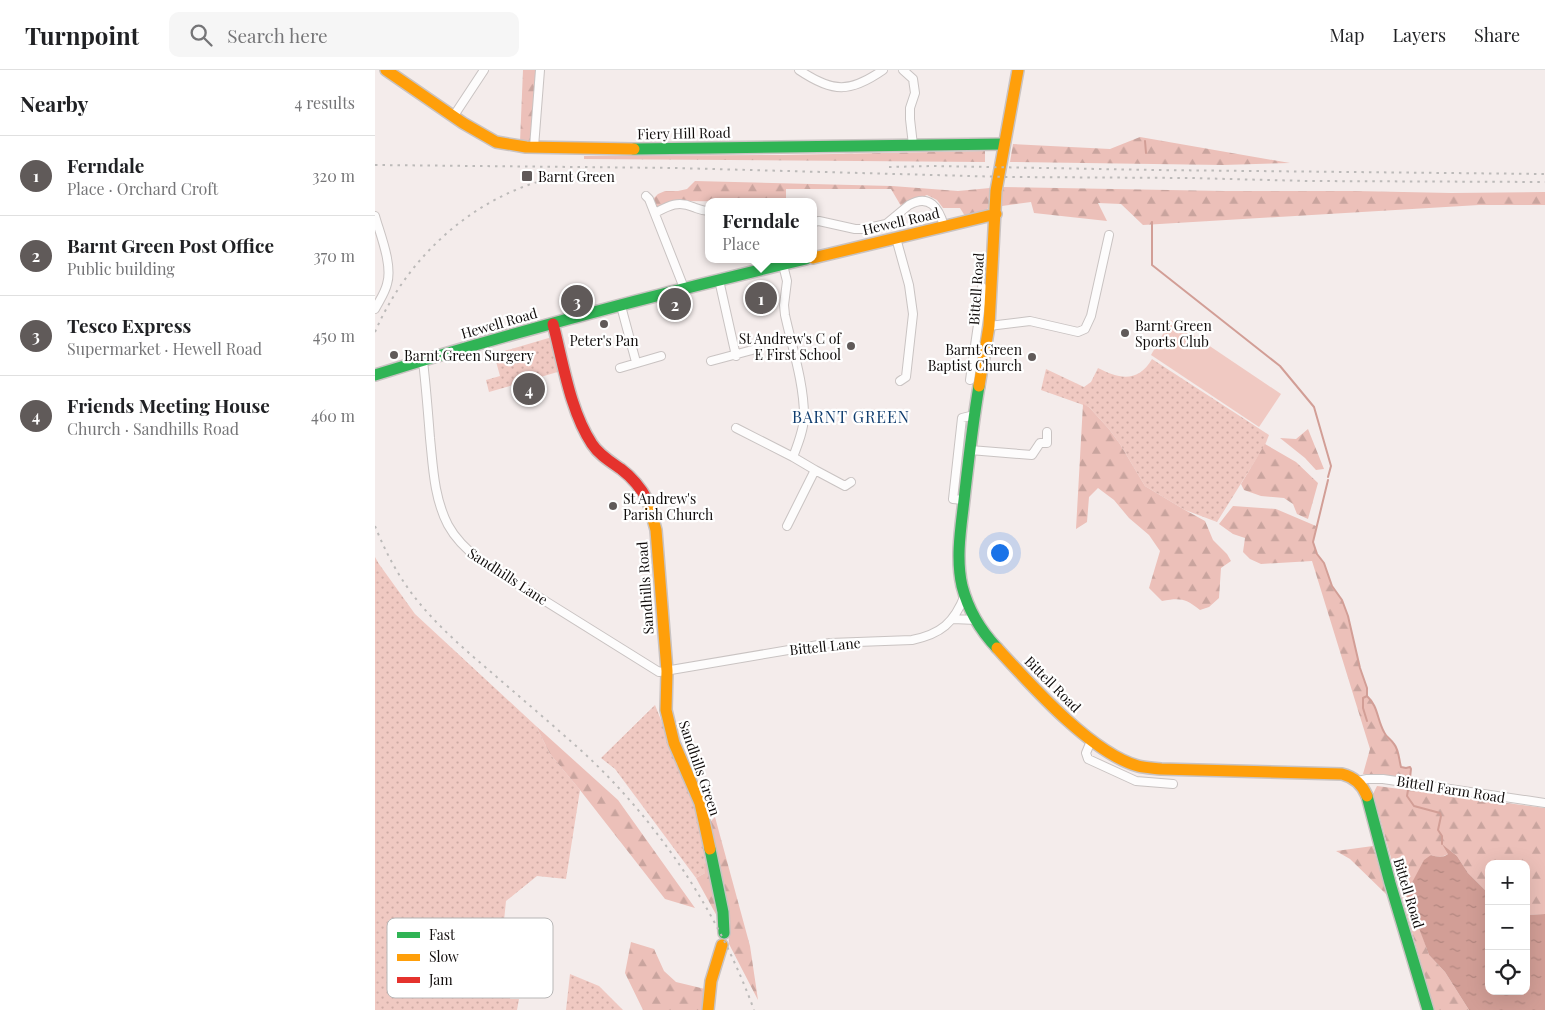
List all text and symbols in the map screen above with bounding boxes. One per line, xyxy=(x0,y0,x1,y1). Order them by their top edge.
search box xyxy=(169,12,519,57)
text: Turnpoint xyxy=(25,19,139,51)
icon: search xyxy=(187,21,215,49)
text: Search here xyxy=(227,22,328,48)
text: Map xyxy=(1329,23,1364,47)
text: Layers xyxy=(1392,23,1446,47)
text: Share xyxy=(1474,23,1520,47)
text: Nearby xyxy=(20,89,89,117)
text: 4 results xyxy=(294,92,355,113)
street label: Fiery Hill Road xyxy=(637,123,731,143)
text: Ferndale xyxy=(67,152,144,178)
text: 1 xyxy=(33,165,39,186)
text: 320 m xyxy=(312,165,355,186)
place label: Barnt Green xyxy=(538,167,615,186)
marker: Barnt Green xyxy=(520,169,534,183)
text: Place · Orchard Croft xyxy=(67,178,218,199)
popup xyxy=(705,198,817,263)
street label: Hewell Road xyxy=(861,203,941,239)
text: Ferndale xyxy=(722,207,800,233)
text: Barnt Green Post Office xyxy=(67,232,274,258)
text: Place xyxy=(722,233,760,254)
text: 2 xyxy=(32,245,40,266)
text: 370 m xyxy=(313,245,355,266)
street label: Bittell Road xyxy=(964,252,988,326)
text: Public building xyxy=(67,258,175,279)
pin: 1 xyxy=(745,279,777,317)
pin: 3 xyxy=(561,282,593,320)
pin: 2 xyxy=(659,285,691,323)
street label: Hewell Road xyxy=(459,303,539,343)
text: Tesco Express xyxy=(67,312,191,338)
place label: Barnt Green Sports Club xyxy=(1135,316,1212,351)
marker: Peter's Pan xyxy=(598,318,610,330)
text: 3 xyxy=(32,325,40,346)
text: 450 m xyxy=(313,325,355,346)
marker: Barnt Green Sports Club xyxy=(1119,327,1131,339)
place label: St Andrew's C of E First School xyxy=(739,329,842,364)
place label: Peter's Pan xyxy=(569,331,639,350)
text: Supermarket · Hewell Road xyxy=(67,338,262,359)
marker: St Andrew's C of E First School xyxy=(845,340,857,352)
place label: Barnt Green Baptist Church xyxy=(928,340,1023,375)
place label: Barnt Green Surgery xyxy=(404,346,534,365)
marker: Barnt Green Surgery xyxy=(388,349,400,361)
marker: Barnt Green Baptist Church xyxy=(1026,351,1038,363)
pin: 4 xyxy=(513,370,545,408)
text: Friends Meeting House xyxy=(67,392,270,418)
text: 4 xyxy=(32,405,40,426)
text: 460 m xyxy=(311,405,355,426)
district label: BARNT GREEN xyxy=(792,406,910,427)
text: Church · Sandhills Road xyxy=(67,418,239,439)
place label: St Andrew's Parish Church xyxy=(623,489,714,524)
marker: St Andrew's Parish Church xyxy=(607,500,619,512)
your location xyxy=(987,540,1013,566)
street label: Sandhills Road xyxy=(632,541,658,635)
street label: Sandhills Lane xyxy=(464,543,552,609)
street label: Bittell Lane xyxy=(789,633,861,659)
street label: Bittell Road xyxy=(1021,652,1085,716)
street label: Sandhills Green xyxy=(675,718,725,819)
street label: Bittell Farm Road xyxy=(1395,771,1507,807)
street label: Bittell Road xyxy=(1389,856,1429,930)
map controls xyxy=(1485,860,1530,995)
button: + xyxy=(1485,860,1530,905)
button: − xyxy=(1485,905,1530,950)
legend xyxy=(387,918,553,998)
text: Fast xyxy=(429,925,456,944)
text: Slow xyxy=(429,947,459,966)
button: locate xyxy=(1485,950,1530,995)
text: Jam xyxy=(428,970,453,989)

